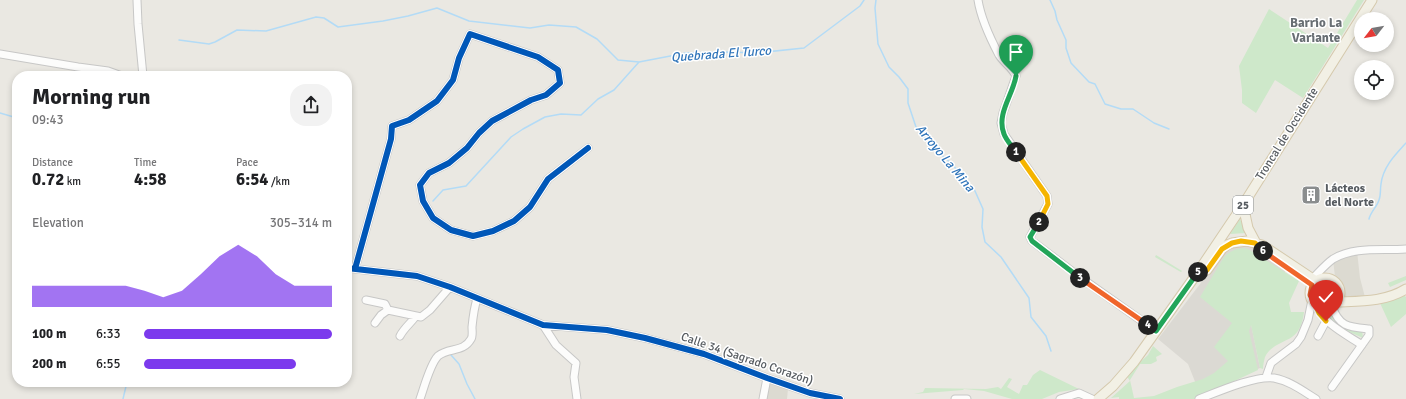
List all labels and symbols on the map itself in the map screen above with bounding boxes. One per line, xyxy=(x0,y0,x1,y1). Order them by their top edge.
north arrow xyxy=(1354,12,1394,52)
district label: Barrio La Variante xyxy=(1290,15,1342,46)
pin xyxy=(999,35,1033,76)
water label: Quebrada El Turco xyxy=(670,42,773,65)
street label: Troncal de Occidente xyxy=(1252,85,1322,183)
water label: Arroyo La Mina xyxy=(912,121,978,195)
pin: 1 xyxy=(1006,142,1026,162)
place label: Lácteos del Norte xyxy=(1325,181,1374,210)
building icon: Lácteos del Norte xyxy=(1300,184,1322,206)
road number: 25 xyxy=(1233,196,1253,214)
pin: 2 xyxy=(1029,212,1049,232)
pin: 6 xyxy=(1253,241,1273,261)
pin: 5 xyxy=(1188,262,1208,282)
pin: 3 xyxy=(1070,268,1090,288)
pin xyxy=(1309,280,1343,321)
pin: 4 xyxy=(1138,315,1158,335)
street label: Calle 34 (Sagrado Corazón) xyxy=(679,329,815,389)

